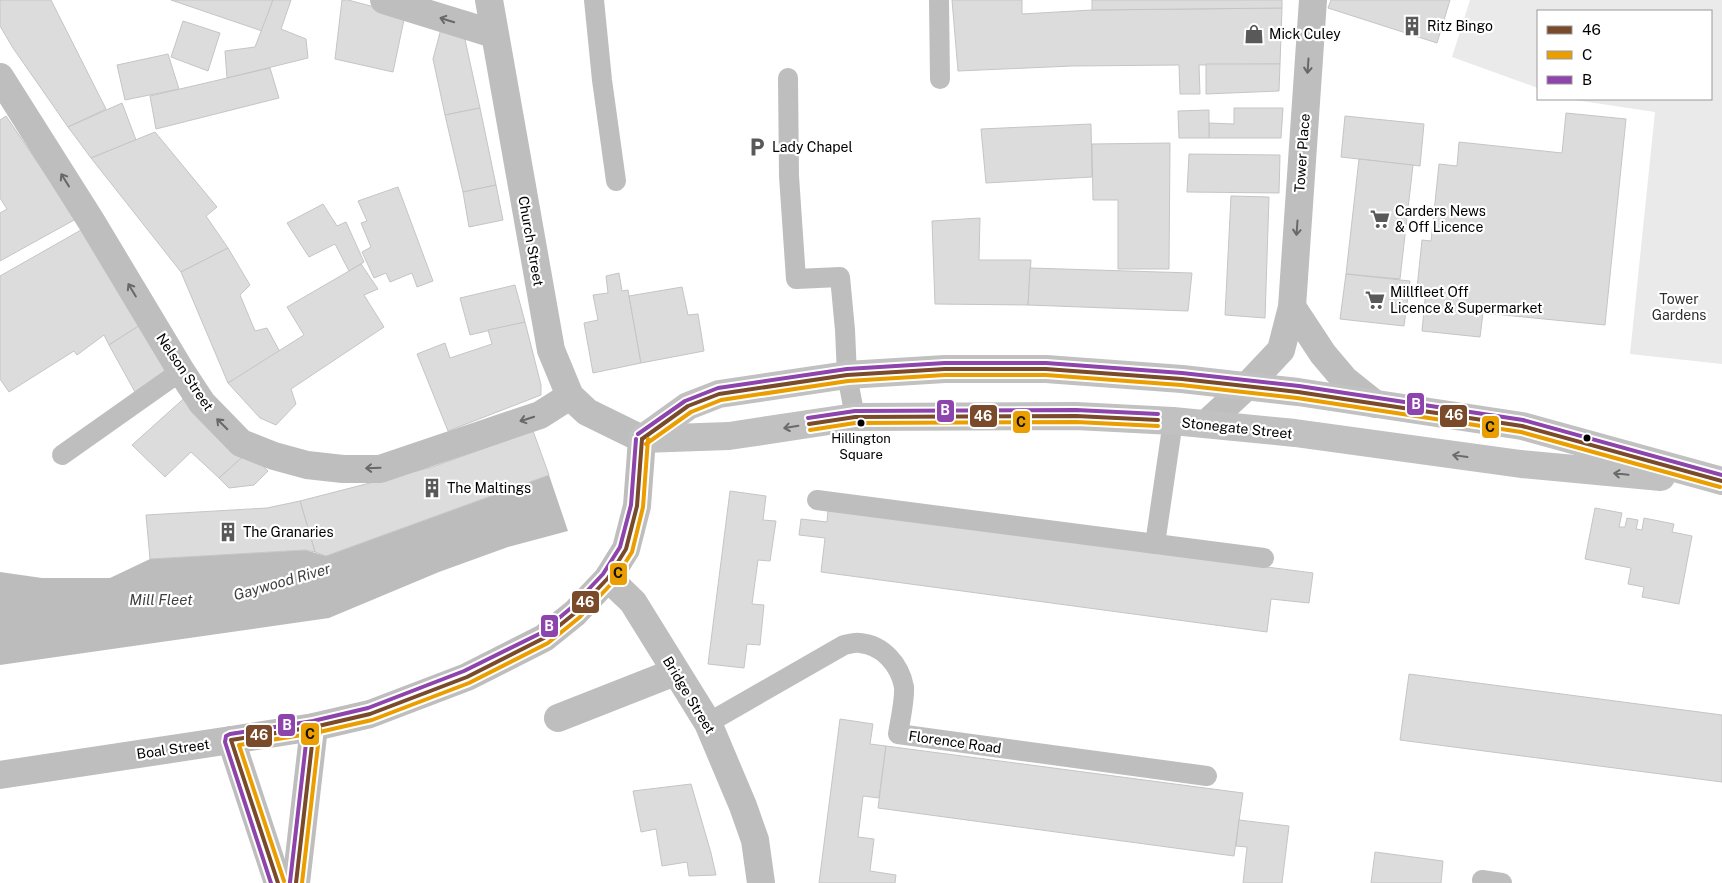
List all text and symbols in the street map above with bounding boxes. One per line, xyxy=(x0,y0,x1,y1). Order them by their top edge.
legend xyxy=(1537,10,1712,100)
one-way arrow xyxy=(440,14,456,24)
building icon: Ritz Bingo xyxy=(1401,15,1423,37)
place label: Ritz Bingo xyxy=(1427,18,1493,34)
text: 46 xyxy=(1582,21,1601,38)
shop icon: Mick Culey xyxy=(1243,23,1265,45)
place label: Mick Culey xyxy=(1269,26,1341,42)
text: C xyxy=(1582,46,1592,63)
one-way arrow xyxy=(1304,58,1313,74)
text: B xyxy=(1582,71,1592,88)
street label: Tower Place xyxy=(1291,113,1313,193)
parking icon: Lady Chapel xyxy=(746,136,768,158)
place label: Lady Chapel xyxy=(772,139,853,155)
one-way arrow xyxy=(60,173,70,187)
street label: Church Street xyxy=(515,195,547,287)
place label: Carders News & Off Licence xyxy=(1395,203,1486,235)
supermarket icon: Carders News & Off Licence xyxy=(1369,208,1391,230)
one-way arrow xyxy=(1293,220,1302,236)
one-way arrow xyxy=(127,283,137,297)
place label: Millfleet Off Licence & Supermarket xyxy=(1390,284,1542,316)
supermarket icon: Millfleet Off Licence & Supermarket xyxy=(1364,289,1386,311)
park label: Tower Gardens xyxy=(1652,291,1706,323)
street label: Nelson Street xyxy=(153,330,217,414)
line badge: B xyxy=(1406,392,1425,416)
text: B xyxy=(1411,396,1421,412)
line badge: B xyxy=(936,399,955,423)
text: B xyxy=(940,402,950,418)
line badge: 46 xyxy=(969,404,998,428)
line badge: 46 xyxy=(1439,404,1468,428)
text: 46 xyxy=(1445,407,1463,423)
text: 46 xyxy=(974,408,992,424)
line badge: C xyxy=(1012,410,1031,434)
text: C xyxy=(1016,414,1026,430)
street label: Stonegate Street xyxy=(1181,414,1293,442)
one-way arrow xyxy=(520,415,536,425)
line badge: C xyxy=(1481,415,1500,439)
one-way arrow xyxy=(216,418,229,430)
marker: Hillington Square xyxy=(856,418,866,428)
text: C xyxy=(1485,419,1495,435)
one-way arrow xyxy=(783,422,799,432)
place label: Hillington Square xyxy=(831,431,891,462)
unlabelled marker xyxy=(1582,433,1592,443)
one-way arrow xyxy=(1452,451,1468,461)
one-way arrow xyxy=(365,464,381,473)
one-way arrow xyxy=(1614,469,1630,478)
building icon: The Maltings xyxy=(421,477,443,499)
place label: The Maltings xyxy=(447,480,531,496)
building icon: The Granaries xyxy=(217,521,239,543)
place label: The Granaries xyxy=(243,524,334,540)
water label: Gaywood River xyxy=(231,559,333,603)
line badge: C xyxy=(609,562,628,586)
text: C xyxy=(613,565,623,581)
line badge: 46 xyxy=(571,590,600,614)
water label: Mill Fleet xyxy=(129,591,193,608)
text: 46 xyxy=(576,594,594,610)
line badge: B xyxy=(540,614,559,638)
text: B xyxy=(544,618,554,634)
street label: Bridge Street xyxy=(660,653,718,737)
line badge: B xyxy=(277,713,296,737)
text: B xyxy=(282,717,292,733)
line badge: C xyxy=(300,722,320,746)
line badge: 46 xyxy=(245,724,273,748)
text: C xyxy=(305,726,315,742)
text: 46 xyxy=(250,727,268,743)
street label: Florence Road xyxy=(908,728,1002,756)
street label: Boal Street xyxy=(135,736,211,762)

